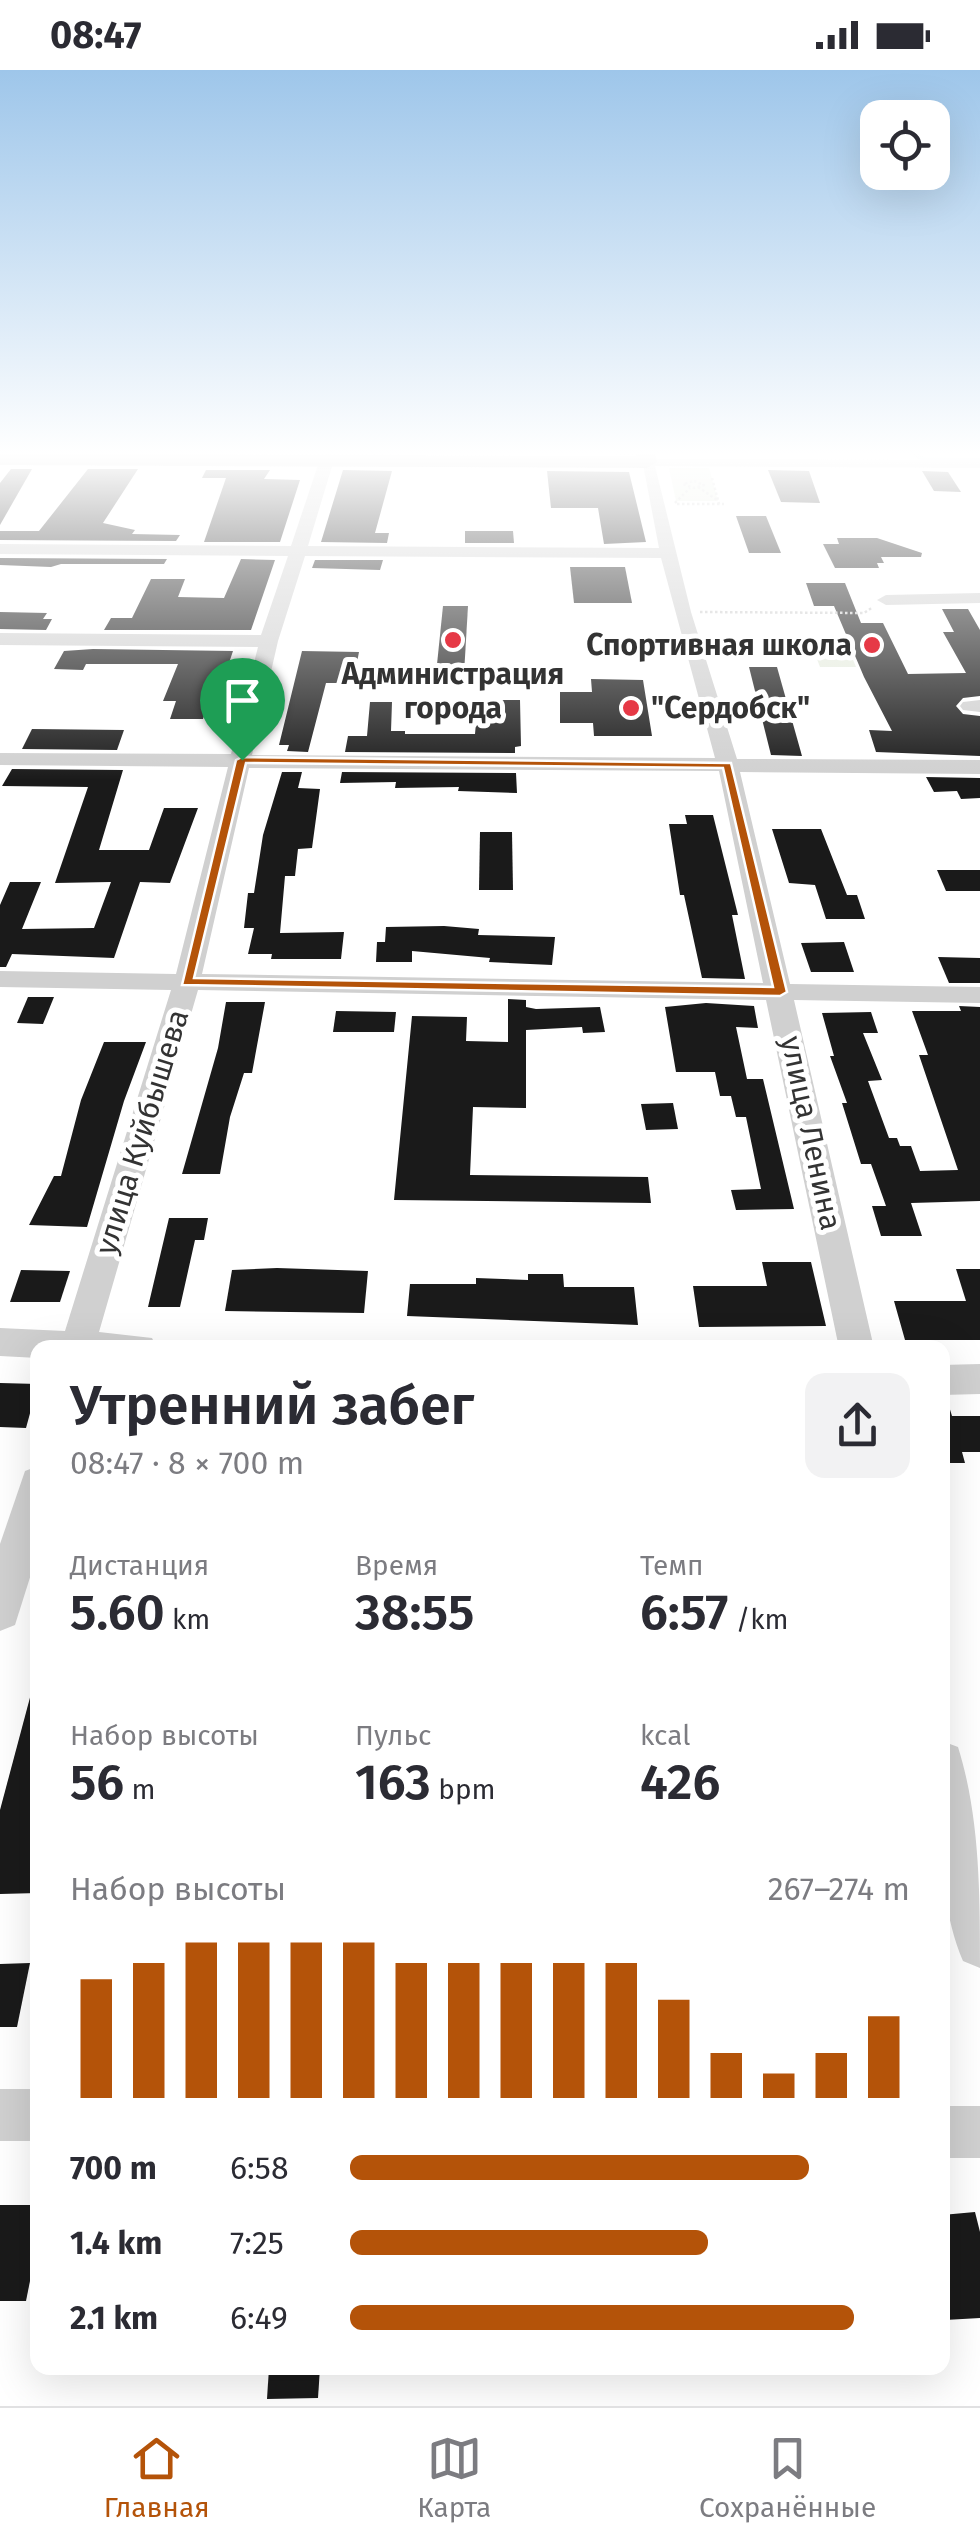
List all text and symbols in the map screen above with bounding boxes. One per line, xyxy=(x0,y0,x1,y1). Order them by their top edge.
text: 08:47 xyxy=(50,12,141,58)
map controls xyxy=(860,100,950,190)
button: locate xyxy=(860,100,950,190)
place label: Спортивная школа xyxy=(586,627,852,663)
marker: Администрация города xyxy=(442,629,464,651)
marker: Спортивная школа xyxy=(861,634,883,656)
place label: Администрация города xyxy=(341,656,564,726)
pin xyxy=(200,658,285,761)
icon: arrive xyxy=(215,673,270,728)
place label: "Сердобск" xyxy=(651,690,810,726)
marker: "Сердобск" xyxy=(620,697,642,719)
street label: улица Куйбышева xyxy=(88,1005,196,1259)
street label: улица Ленина xyxy=(773,1033,849,1233)
text: Утренний забег xyxy=(70,1373,474,1439)
button: share xyxy=(805,1373,910,1478)
text: 08:47 · 8 × 700 m xyxy=(70,1444,304,1482)
text: Дистанция xyxy=(70,1549,209,1582)
text: Время xyxy=(355,1549,438,1582)
text: Темп xyxy=(640,1549,704,1582)
text: 5.60 xyxy=(70,1582,165,1642)
text: 38:55 xyxy=(355,1582,474,1642)
text: 6:57 xyxy=(640,1582,728,1642)
text: km xyxy=(165,1603,210,1636)
text: /km xyxy=(728,1603,789,1636)
text: Набор высоты xyxy=(70,1719,259,1752)
text: Пульс xyxy=(355,1719,431,1752)
text: kcal xyxy=(640,1719,690,1752)
text: 56 xyxy=(70,1752,124,1812)
text: 163 xyxy=(355,1752,431,1812)
text: 426 xyxy=(640,1752,720,1812)
text: m xyxy=(124,1773,156,1806)
text: bpm xyxy=(431,1773,496,1806)
text: Набор высоты xyxy=(70,1870,286,1908)
text: 267–274 m xyxy=(768,1870,910,1908)
text: 700 m xyxy=(70,2149,157,2187)
text: 6:58 xyxy=(230,2149,289,2187)
text: 1.4 km xyxy=(70,2224,162,2262)
text: 7:25 xyxy=(230,2224,284,2262)
text: 2.1 km xyxy=(70,2299,158,2337)
text: 6:49 xyxy=(230,2299,288,2337)
tab: Главная xyxy=(104,2431,210,2524)
tab: Карта xyxy=(417,2431,491,2524)
tab: Сохранённые xyxy=(699,2431,876,2524)

